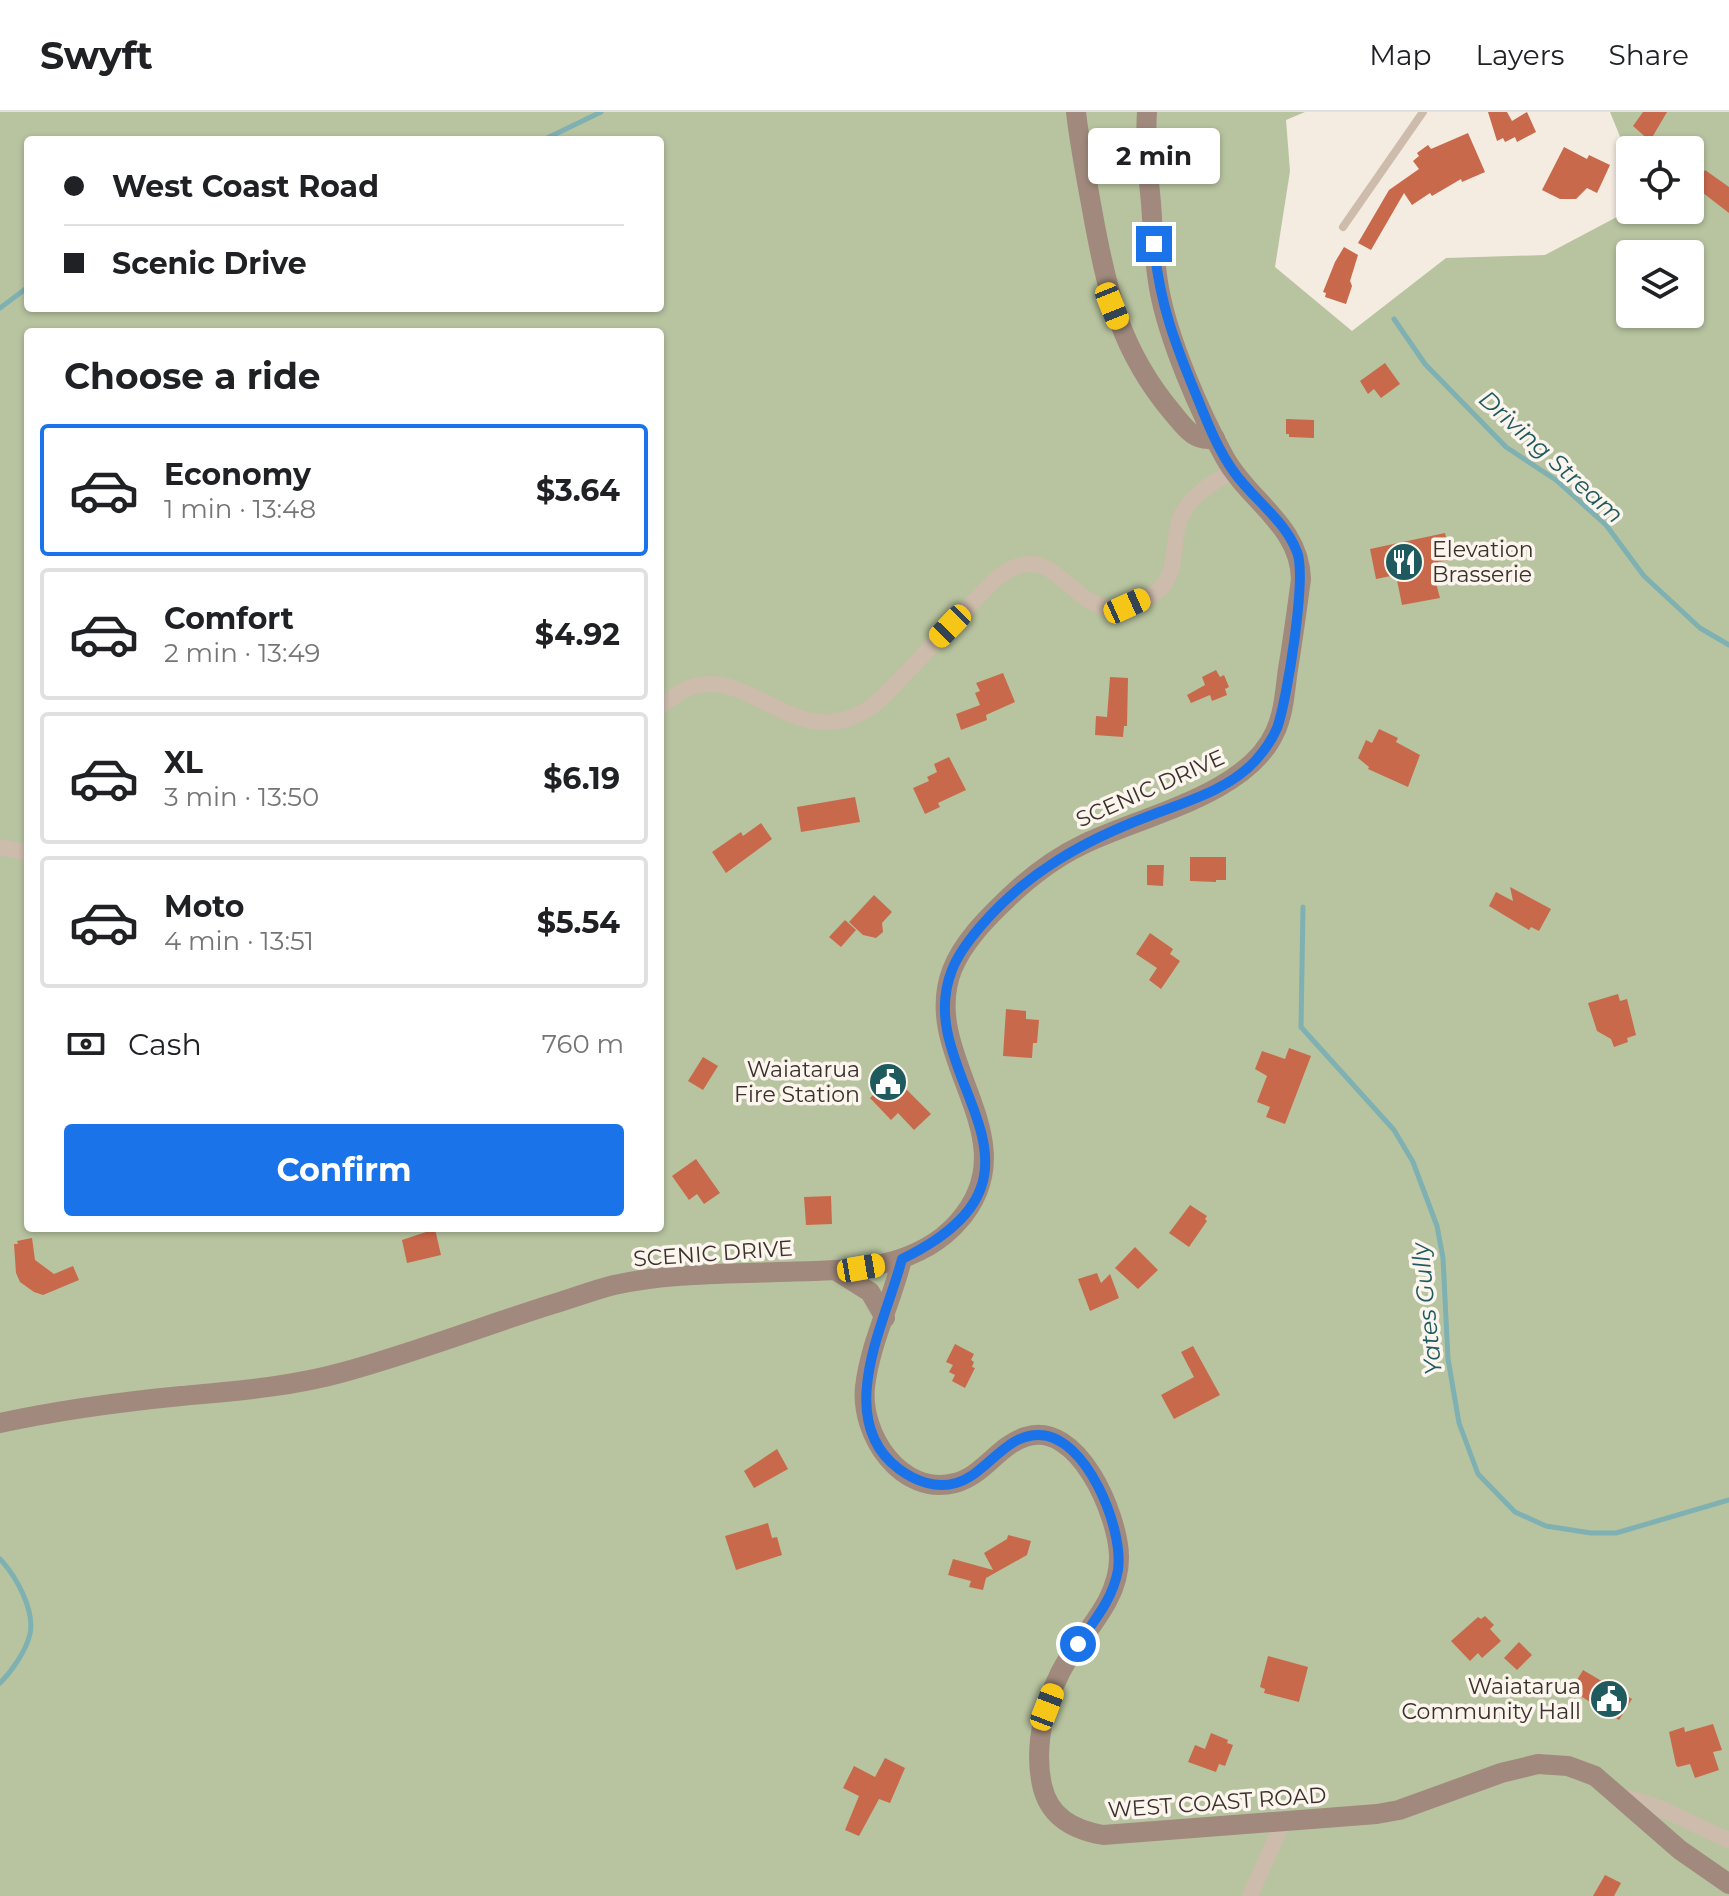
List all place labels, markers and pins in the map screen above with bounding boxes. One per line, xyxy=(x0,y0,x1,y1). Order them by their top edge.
place label: Elevation Brasserie xyxy=(1432,536,1534,588)
restaurant icon: Elevation Brasserie xyxy=(1383,541,1425,583)
place label: Waiatarua Fire Station xyxy=(734,1056,860,1108)
public building icon: Waiatarua Fire Station xyxy=(867,1061,909,1103)
place label: Waiatarua Community Hall xyxy=(1402,1673,1581,1725)
public building icon: Waiatarua Community Hall xyxy=(1588,1678,1630,1720)

